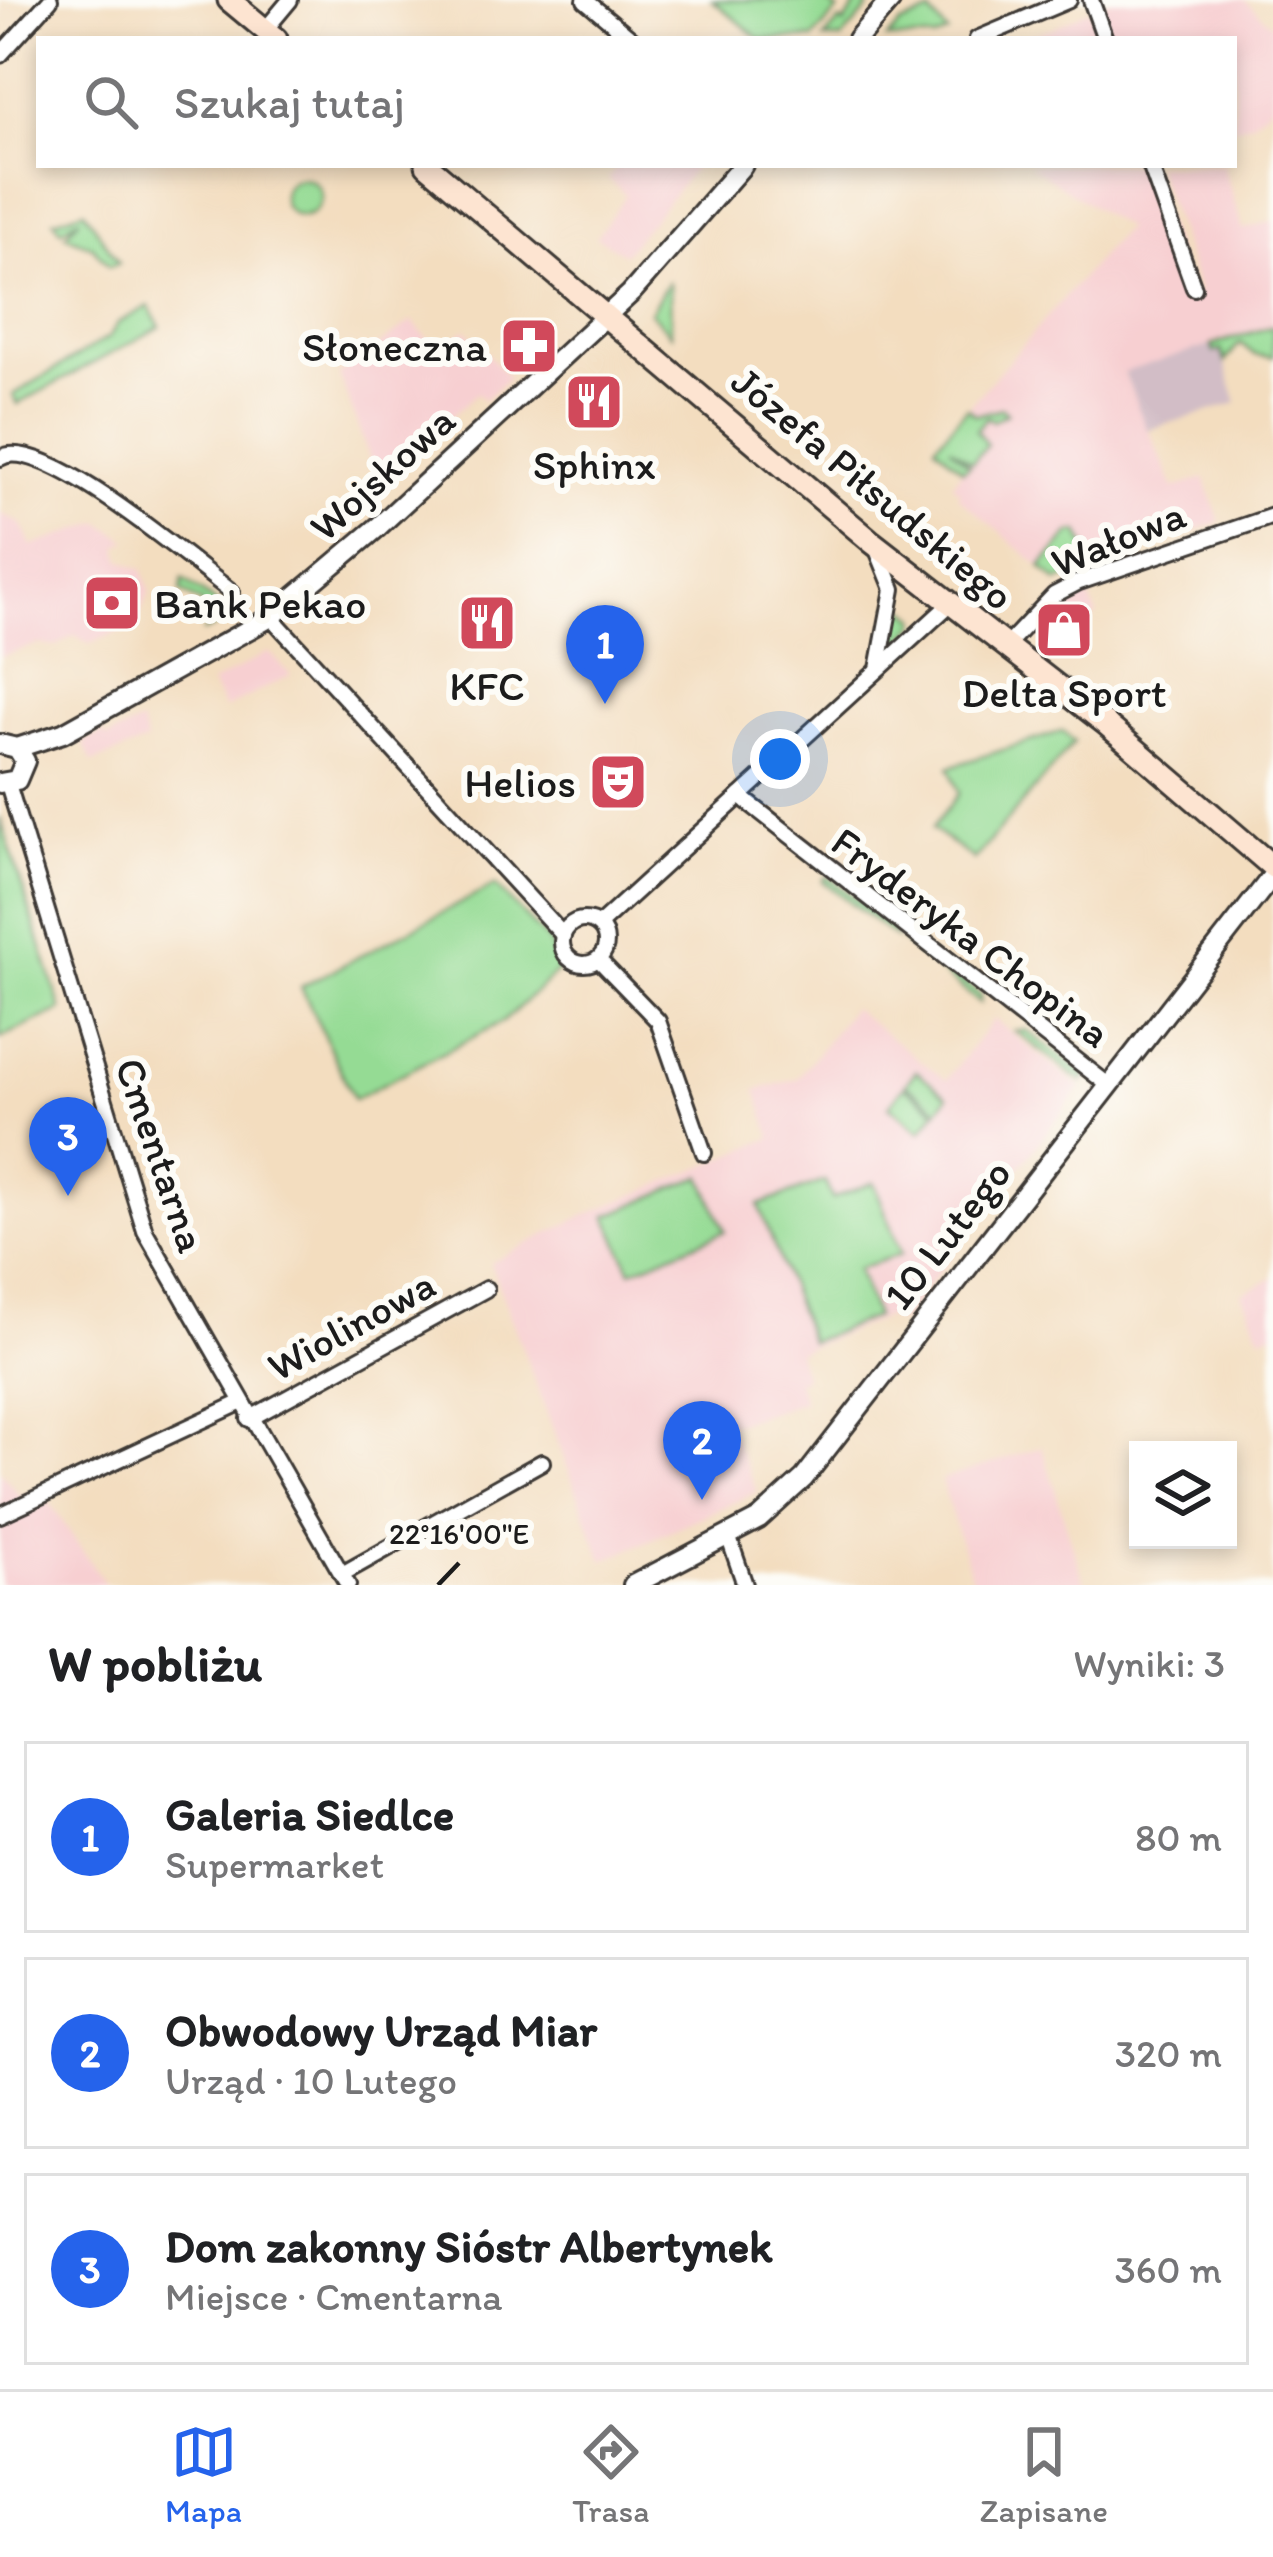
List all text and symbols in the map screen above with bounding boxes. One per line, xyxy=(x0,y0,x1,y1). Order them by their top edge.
search box xyxy=(36,36,1237,168)
icon: search xyxy=(78,69,144,135)
text: Szukaj tutaj xyxy=(174,75,405,129)
pharmacy icon: Słoneczna xyxy=(498,315,560,377)
place label: Słoneczna xyxy=(302,321,487,372)
street label: Józefa Piłsudskiego xyxy=(722,355,1024,621)
restaurant icon: Sphinx xyxy=(563,371,625,433)
street label: Wojskowa xyxy=(299,394,466,552)
place label: Sphinx xyxy=(533,439,656,490)
street label: Wałowa xyxy=(1044,488,1193,588)
bank icon: Bank Pekao xyxy=(81,572,143,634)
place label: Bank Pekao xyxy=(154,578,367,629)
restaurant icon: KFC xyxy=(456,592,518,654)
shop icon: Delta Sport xyxy=(1033,599,1095,661)
pin: 1 xyxy=(566,605,644,704)
place label: KFC xyxy=(449,660,525,711)
place label: Delta Sport xyxy=(961,667,1167,718)
your location xyxy=(750,729,810,789)
theatre icon: Helios xyxy=(587,751,649,813)
place label: Helios xyxy=(464,757,576,808)
street label: Fryderyka Chopina xyxy=(822,816,1120,1058)
street label: Cmentarna xyxy=(104,1051,218,1259)
pin: 3 xyxy=(29,1097,107,1196)
street label: 10 Lutego xyxy=(872,1148,1022,1320)
street label: Wiolinowa xyxy=(258,1258,444,1392)
pin: 2 xyxy=(663,1401,741,1500)
map controls xyxy=(1129,1441,1237,1549)
button: layers xyxy=(1129,1441,1237,1549)
text: 22°16'00"E xyxy=(389,1515,529,1552)
text: W pobliżu xyxy=(48,1633,262,1694)
text: Wyniki: 3 xyxy=(1073,1640,1225,1687)
text: Galeria Siedlce xyxy=(165,1787,454,1841)
text: 1 xyxy=(81,1814,99,1861)
text: 80 m xyxy=(1135,1814,1222,1861)
text: Supermarket xyxy=(165,1841,384,1888)
text: Obwodowy Urząd Miar xyxy=(165,2003,597,2057)
text: 2 xyxy=(80,2030,100,2077)
text: 320 m xyxy=(1115,2030,1222,2077)
text: Urząd · 10 Lutego xyxy=(165,2057,457,2104)
text: Dom zakonny Sióstr Albertynek xyxy=(165,2219,773,2273)
text: 3 xyxy=(79,2246,101,2293)
text: 360 m xyxy=(1115,2246,1222,2293)
text: Miejsce · Cmentarna xyxy=(165,2273,502,2320)
tab: Mapa xyxy=(165,2419,242,2530)
tab: Trasa xyxy=(572,2419,650,2530)
tab: Zapisane xyxy=(980,2419,1108,2530)

